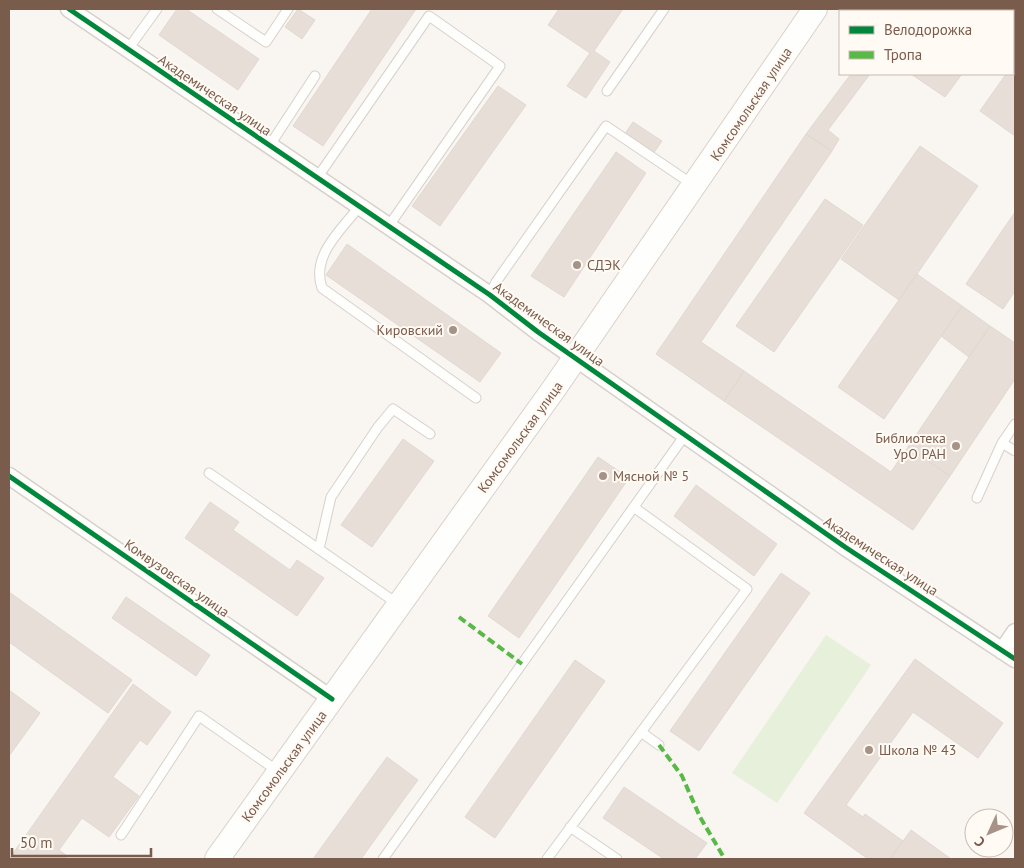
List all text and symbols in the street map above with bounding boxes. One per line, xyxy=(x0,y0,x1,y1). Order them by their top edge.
legend xyxy=(839,10,1014,75)
text: Велодорожка xyxy=(884,20,972,39)
street label: Комсомольская улица xyxy=(706,44,796,164)
text: Тропа xyxy=(884,45,922,64)
street label: Академическая улица xyxy=(155,50,275,140)
place label: СДЭК xyxy=(587,256,621,274)
marker: СДЭК xyxy=(571,259,583,271)
street label: Академическая улица xyxy=(490,278,608,370)
place label: Кировский xyxy=(376,321,443,339)
marker: Кировский xyxy=(447,324,459,336)
street label: Комсомольская улица xyxy=(473,378,567,496)
place label: Библиотека УрО РАН xyxy=(875,429,946,463)
marker: Библиотека УрО РАН xyxy=(950,440,962,452)
place label: Мясной № 5 xyxy=(613,467,689,485)
marker: Мясной № 5 xyxy=(597,470,609,482)
street label: Академическая улица xyxy=(820,512,942,600)
street label: Комвузовская улица xyxy=(121,535,233,621)
street label: Комсомольская улица xyxy=(237,707,331,825)
place label: Школа № 43 xyxy=(879,741,956,759)
marker: Школа № 43 xyxy=(863,744,875,756)
north arrow xyxy=(964,808,1014,858)
scale bar xyxy=(12,826,151,858)
text: 50 m xyxy=(20,833,53,852)
text: С xyxy=(970,833,989,851)

